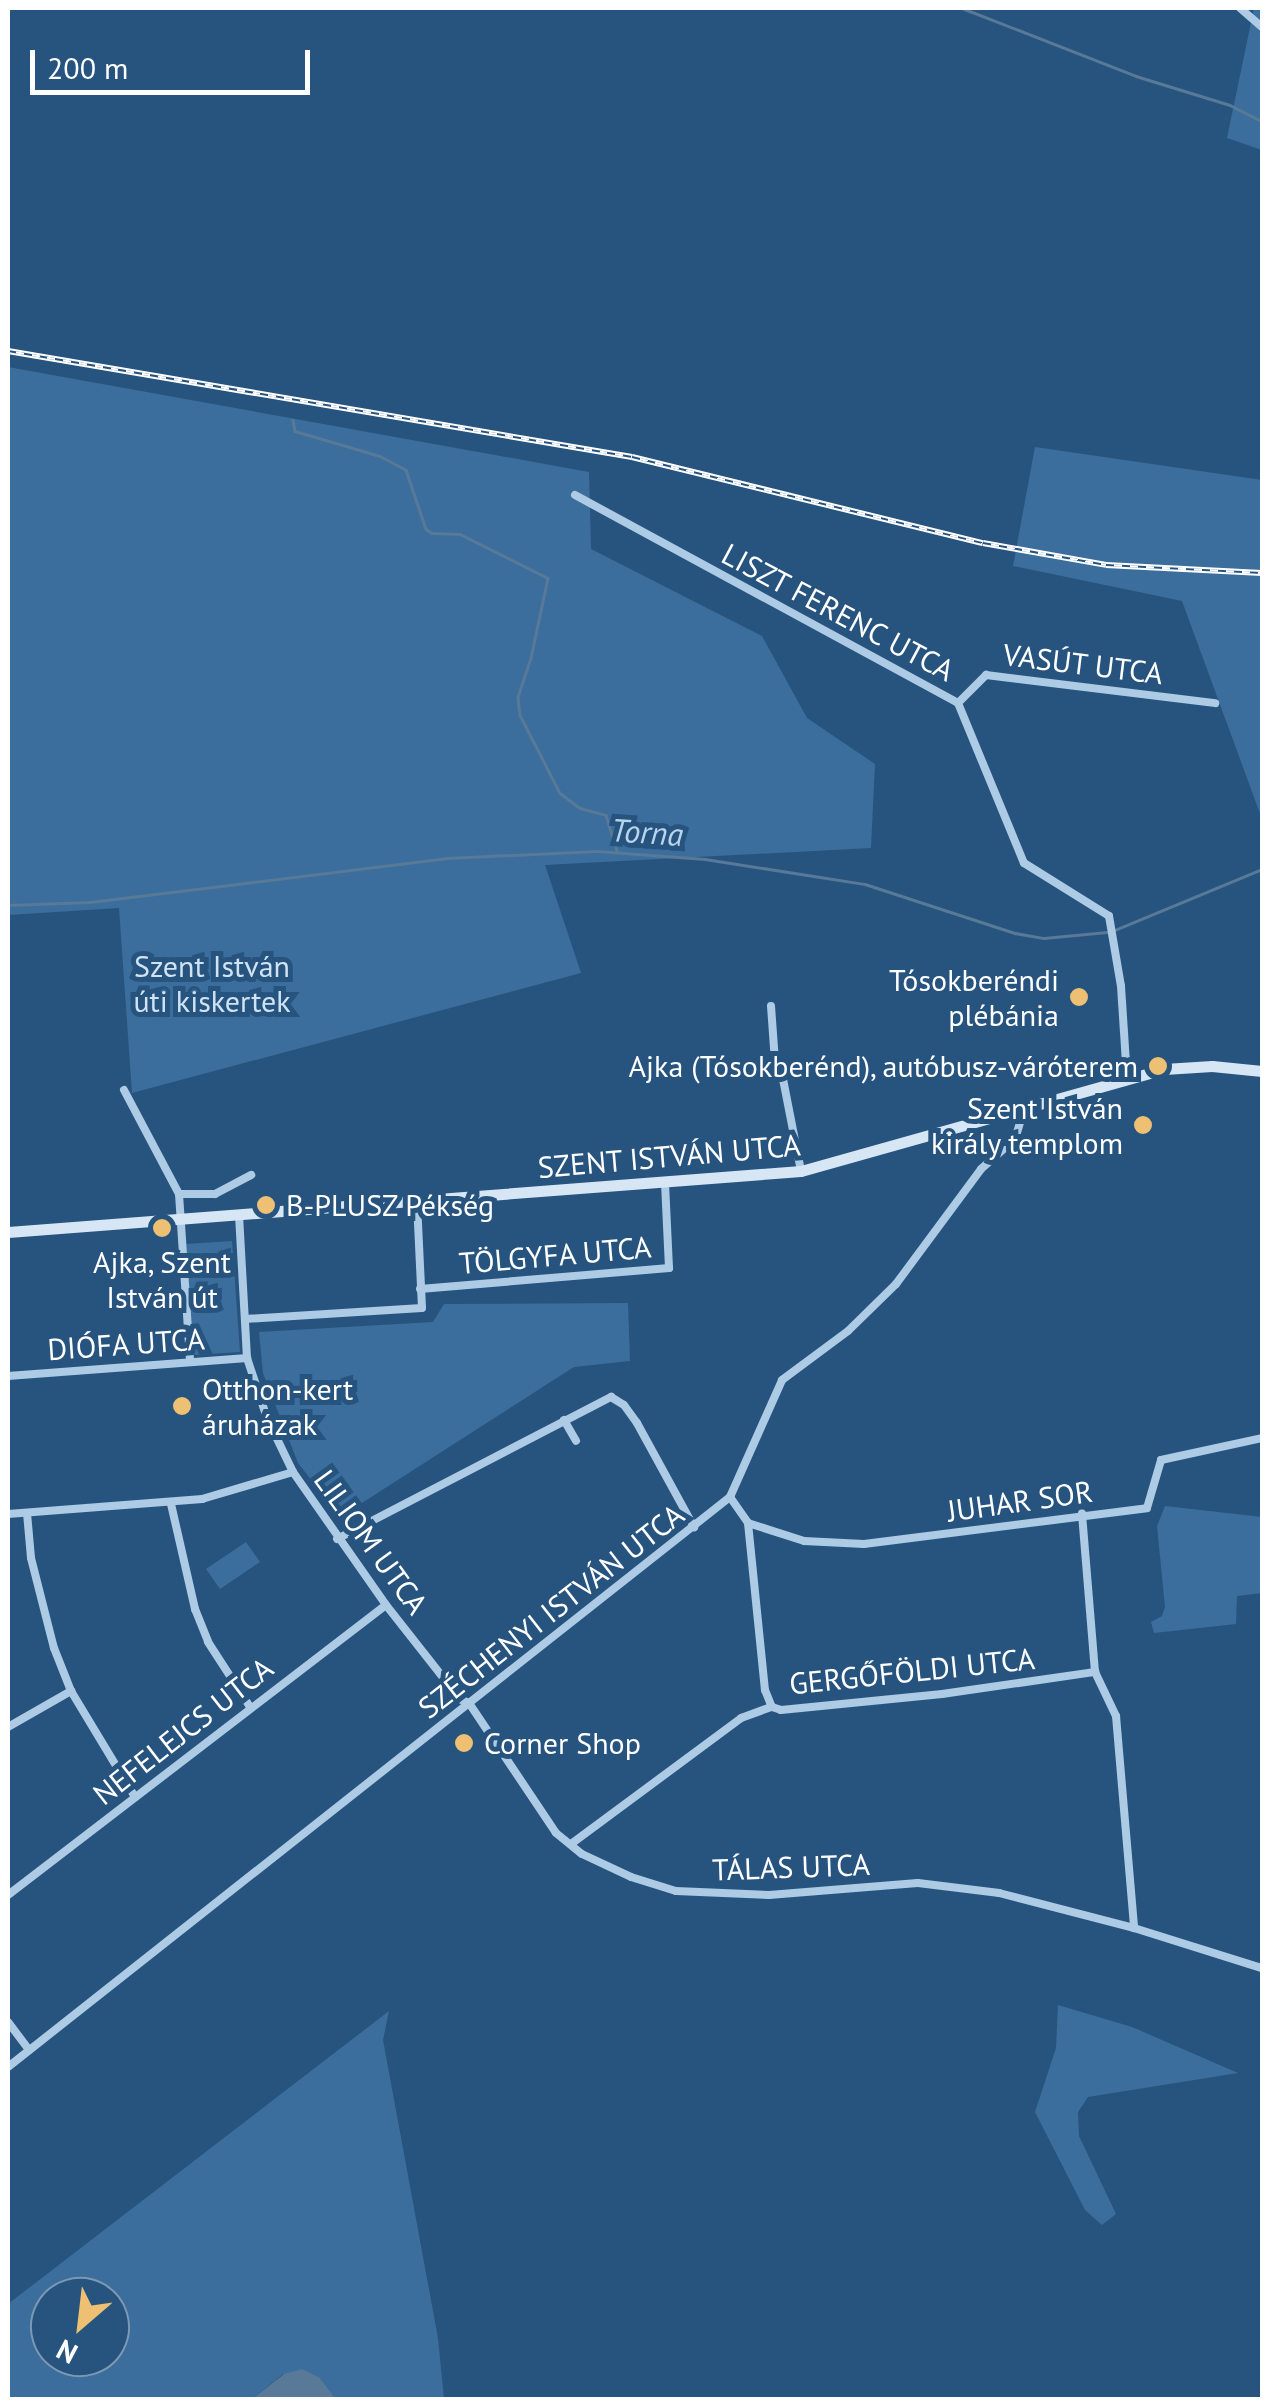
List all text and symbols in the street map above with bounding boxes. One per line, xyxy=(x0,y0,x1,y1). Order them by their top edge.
scale bar xyxy=(35,30,315,92)
text: 200 m xyxy=(47,48,128,87)
street label: LISZT FERENC UTCA xyxy=(715,535,961,689)
street label: VASÚT UTCA xyxy=(1000,636,1166,692)
water label: Torna xyxy=(610,810,684,854)
park label: Szent István úti kiskertek xyxy=(133,948,291,1018)
place label: Tósokberéndi plébánia xyxy=(889,962,1059,1032)
marker: Tósokberéndi plébánia xyxy=(1068,986,1090,1008)
place label: Ajka (Tósokberénd), autóbusz-váróterem xyxy=(626,1048,1138,1084)
marker: Ajka (Tósokberénd), autóbusz-váróterem xyxy=(1147,1055,1169,1077)
place label: Szent István király templom xyxy=(930,1090,1123,1160)
marker: Szent István király templom xyxy=(1132,1114,1154,1136)
street label: SZENT ISTVÁN UTCA xyxy=(536,1127,802,1185)
place label: B-PLUSZ Pékség xyxy=(286,1187,495,1223)
marker: B-PLUSZ Pékség xyxy=(255,1194,277,1216)
marker: Ajka, Szent István út xyxy=(151,1217,173,1239)
street label: TÖLGYFA UTCA xyxy=(457,1229,653,1281)
place label: Ajka, Szent István út xyxy=(92,1244,232,1314)
street label: DIÓFA UTCA xyxy=(46,1321,206,1367)
place label: Otthon-kert áruházak xyxy=(202,1371,353,1442)
marker: Otthon-kert áruházak xyxy=(171,1395,193,1417)
street label: LILIOM UTCA xyxy=(307,1463,435,1621)
street label: JUHAR SOR xyxy=(945,1473,1095,1529)
street label: SZÉCHENYI ISTVÁN UTCA xyxy=(411,1496,691,1726)
street label: GERGŐFÖLDI UTCA xyxy=(788,1640,1036,1702)
street label: NEFELEJCS UTCA xyxy=(86,1650,280,1812)
place label: Corner Shop xyxy=(484,1725,641,1761)
marker: Corner Shop xyxy=(453,1732,475,1754)
street label: TÁLAS UTCA xyxy=(711,1846,871,1888)
north arrow xyxy=(30,2277,130,2377)
text: N xyxy=(50,2332,83,2373)

